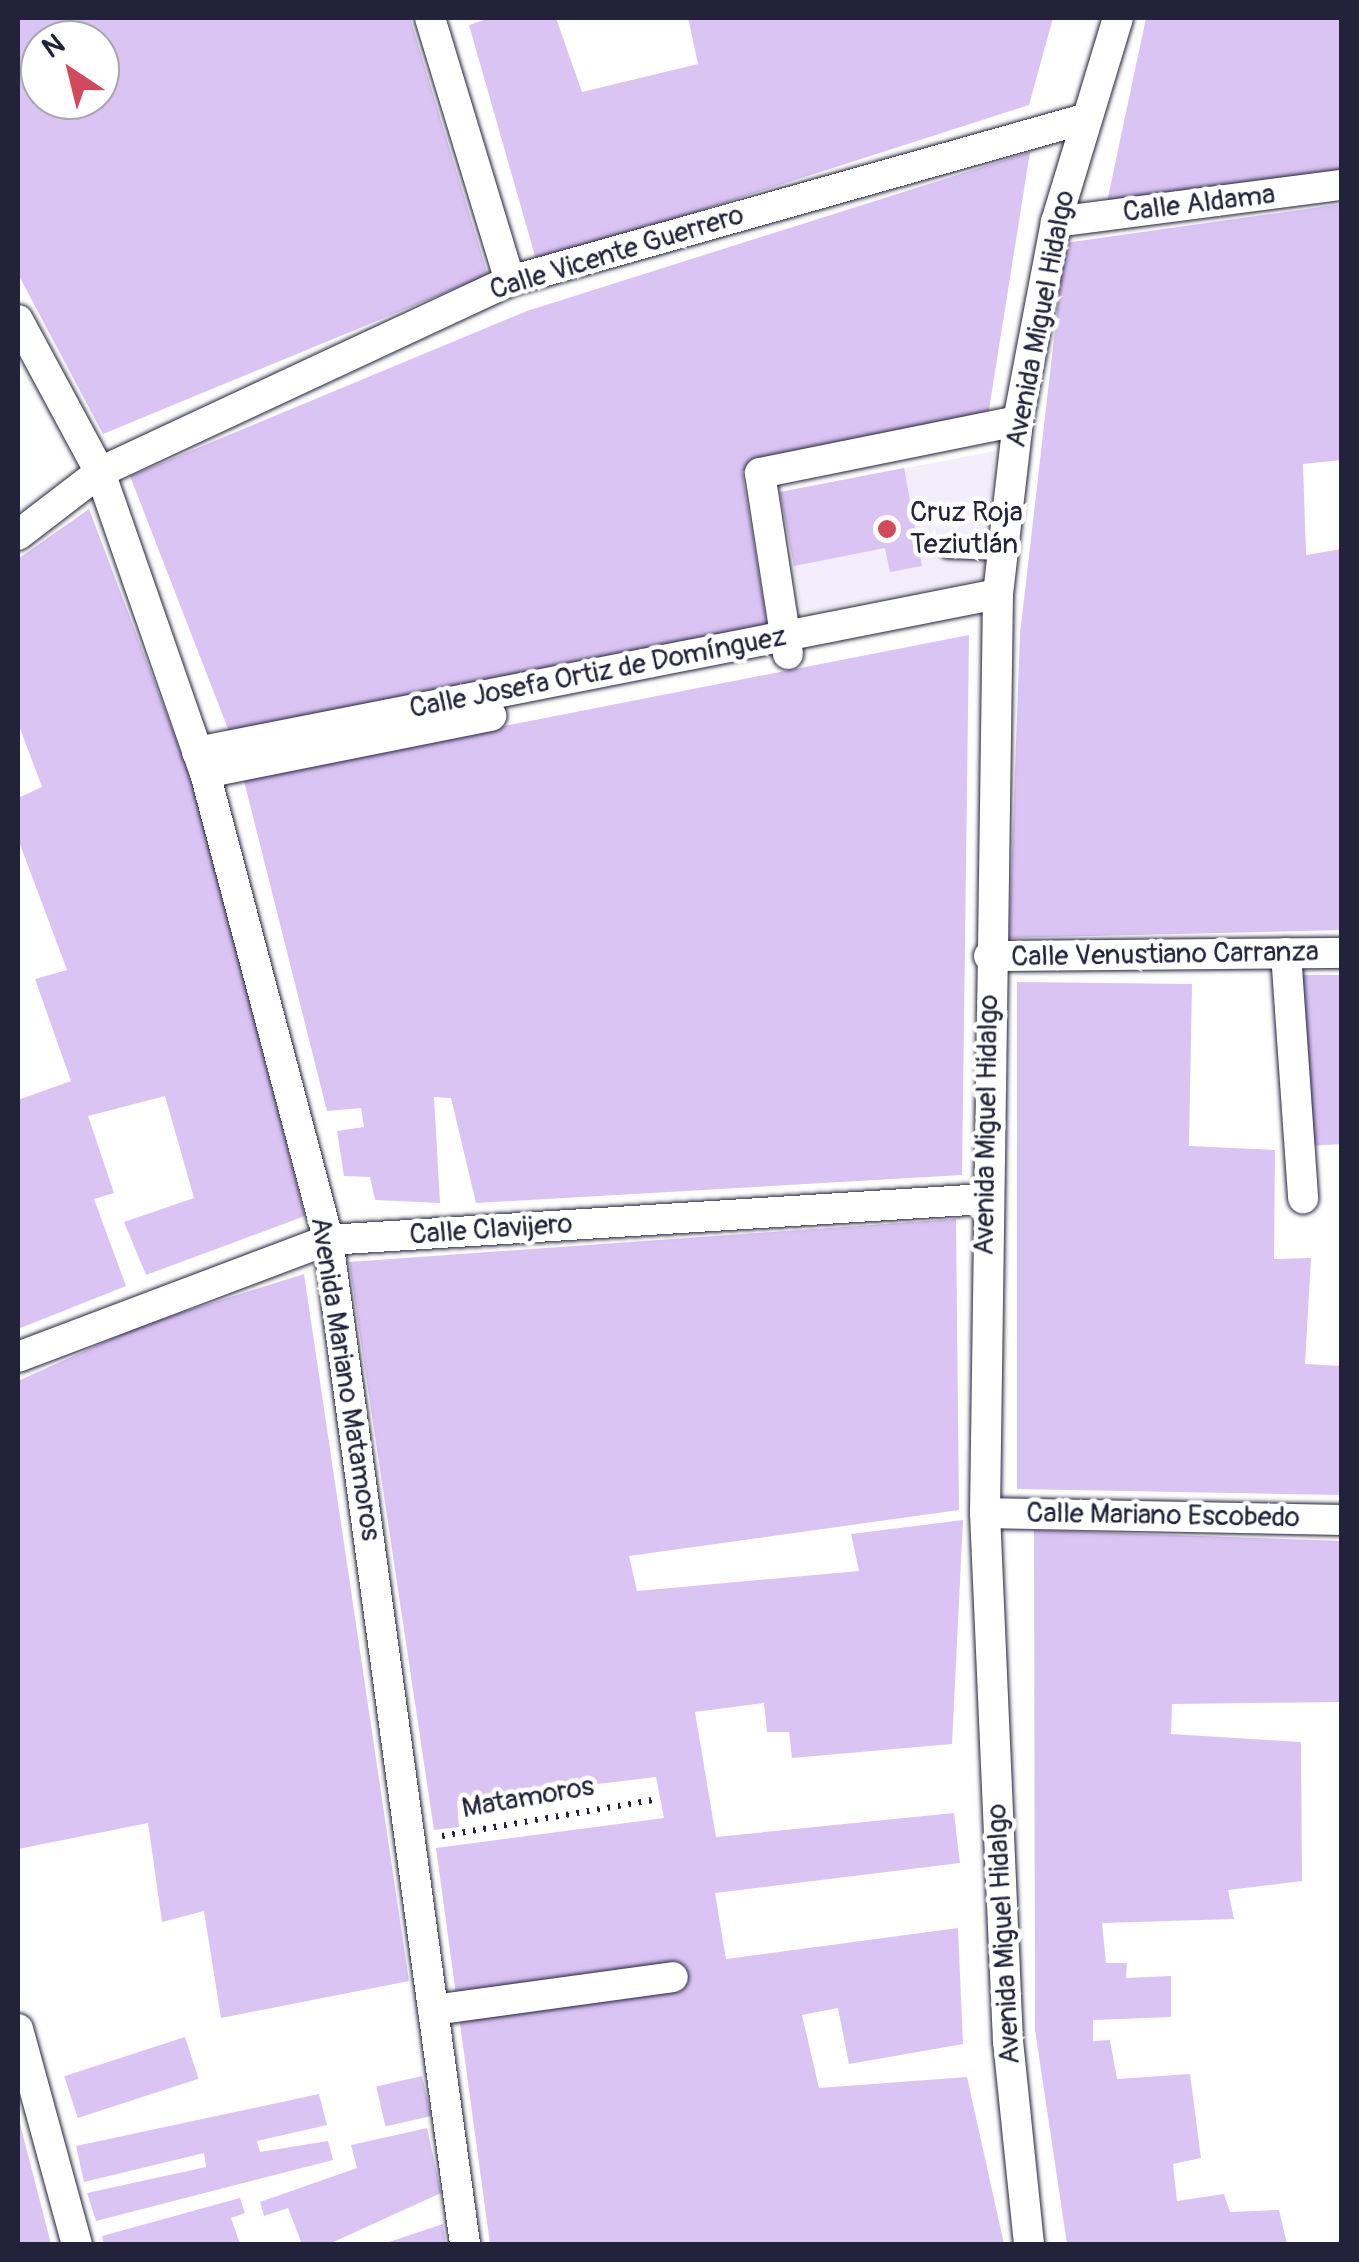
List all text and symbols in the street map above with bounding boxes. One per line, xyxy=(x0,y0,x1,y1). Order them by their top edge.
north arrow xyxy=(20,20,120,120)
text: N xyxy=(36,27,71,66)
street label: Calle Aldama xyxy=(1121,178,1277,230)
street label: Avenida Miguel Hidalgo xyxy=(1000,188,1082,450)
street label: Calle Vicente Guerrero xyxy=(486,198,748,308)
place label: Cruz Roja Teziutlán xyxy=(910,496,1023,562)
marker: Cruz Roja Teziutlán xyxy=(874,516,900,542)
street label: Calle Josefa Ortiz de Domínguez xyxy=(407,620,789,726)
street label: Calle Venustiano Carranza xyxy=(1011,936,1319,974)
street label: Avenida Miguel Hidalgo xyxy=(968,994,1006,1256)
street label: Calle Clavijero xyxy=(408,1208,574,1252)
street label: Avenida Mariano Matamoros xyxy=(303,1215,387,1543)
street label: Calle Mariano Escobedo xyxy=(1026,1497,1300,1535)
street label: Matamoros xyxy=(459,1770,597,1826)
street label: Avenida Miguel Hidalgo xyxy=(980,1803,1028,2065)

